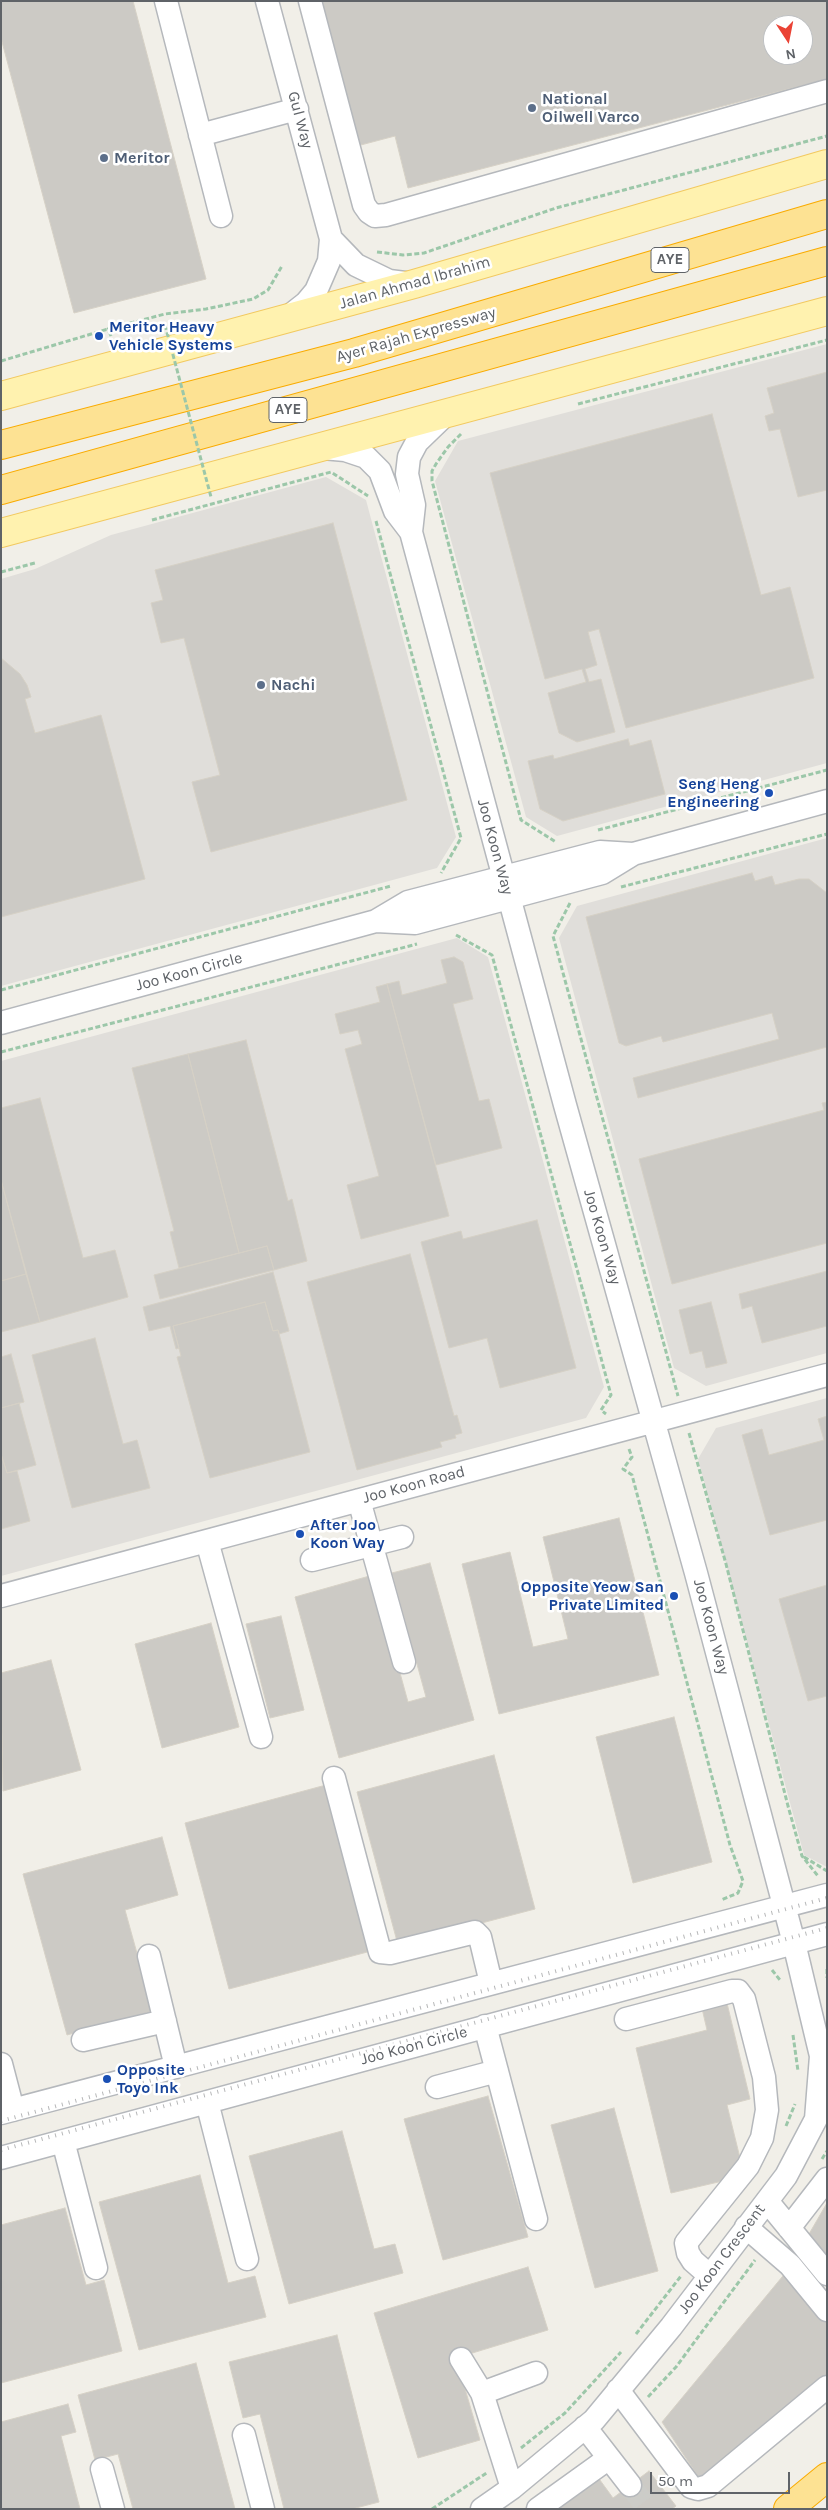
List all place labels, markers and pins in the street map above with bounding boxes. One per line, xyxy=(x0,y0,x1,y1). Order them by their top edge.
place label: National Oilwell Varco xyxy=(542,89,640,127)
marker: National Oilwell Varco xyxy=(526,102,538,114)
place label: Meritor xyxy=(114,148,170,168)
marker: Meritor xyxy=(98,152,110,164)
place label: Meritor Heavy Vehicle Systems xyxy=(109,317,233,355)
marker: Meritor Heavy Vehicle Systems xyxy=(93,330,105,342)
place label: Nachi xyxy=(271,675,316,695)
marker: Nachi xyxy=(255,679,267,691)
place label: Seng Heng Engineering xyxy=(667,774,759,812)
marker: Seng Heng Engineering xyxy=(763,787,775,799)
place label: After Joo Koon Way xyxy=(310,1515,385,1553)
marker: After Joo Koon Way xyxy=(294,1528,306,1540)
place label: Opposite Yeow San Private Limited xyxy=(521,1577,664,1615)
marker: Opposite Yeow San Private Limited xyxy=(668,1590,680,1602)
place label: Opposite Toyo Ink xyxy=(117,2060,185,2098)
marker: Opposite Toyo Ink xyxy=(101,2073,113,2085)

